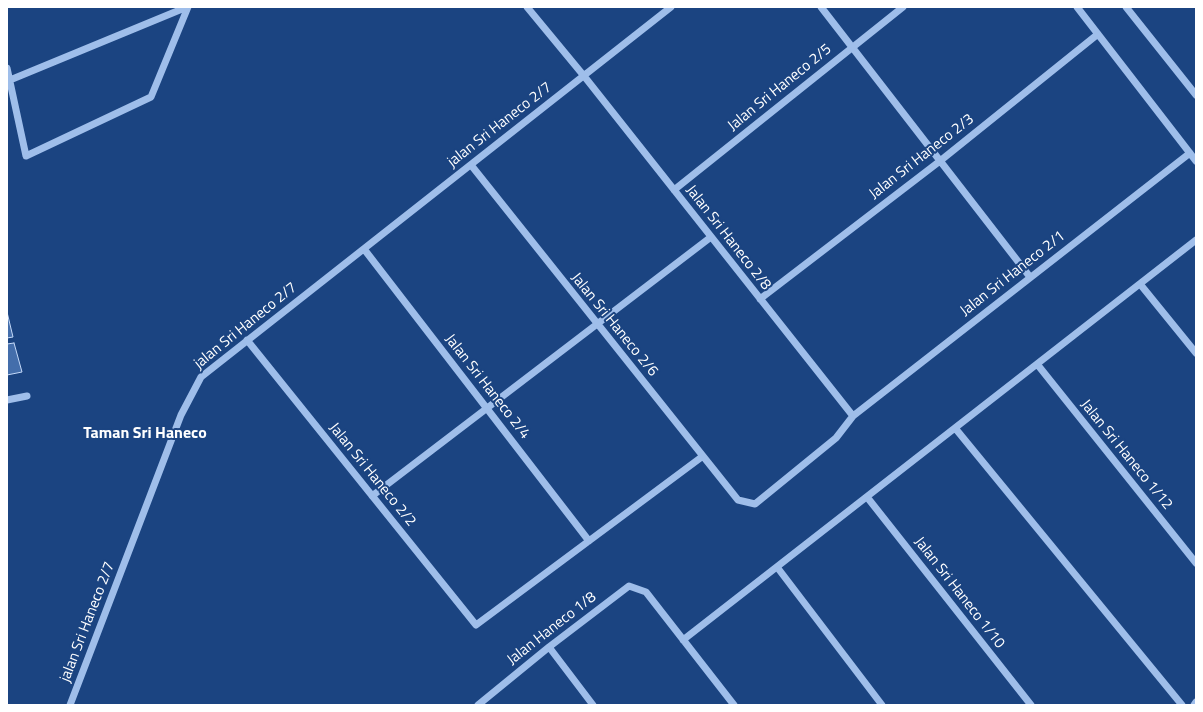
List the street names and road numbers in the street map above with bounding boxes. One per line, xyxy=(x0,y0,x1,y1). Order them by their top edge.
street label: Jalan Sri Haneco 2/5 xyxy=(725,41,835,135)
street label: jalan Sri Haneco 2/7 xyxy=(444,79,556,171)
street label: Jalan Sri Haneco 2/3 xyxy=(866,111,978,203)
street label: Jalan Sri Haneco 2/8 xyxy=(682,182,774,294)
street label: Jalan Sri Haneco 2/1 xyxy=(957,228,1069,320)
street label: Jalan Sri Haneco 2/6 xyxy=(567,270,661,380)
street label: jalan Sri Haneco 2/7 xyxy=(191,279,301,373)
street label: Jalan Sri Haneco 2/4 xyxy=(441,331,533,443)
street label: Jalan Sri Haneco 1/12 xyxy=(1076,396,1176,514)
street label: Jalan Sri Haneco 2/2 xyxy=(325,420,419,530)
street label: Jalan Sri Haneco 1/10 xyxy=(910,534,1008,652)
street label: jalan Sri Haneco 2/7 xyxy=(57,560,119,684)
street label: Jalan Haneco 1/8 xyxy=(504,589,600,669)

